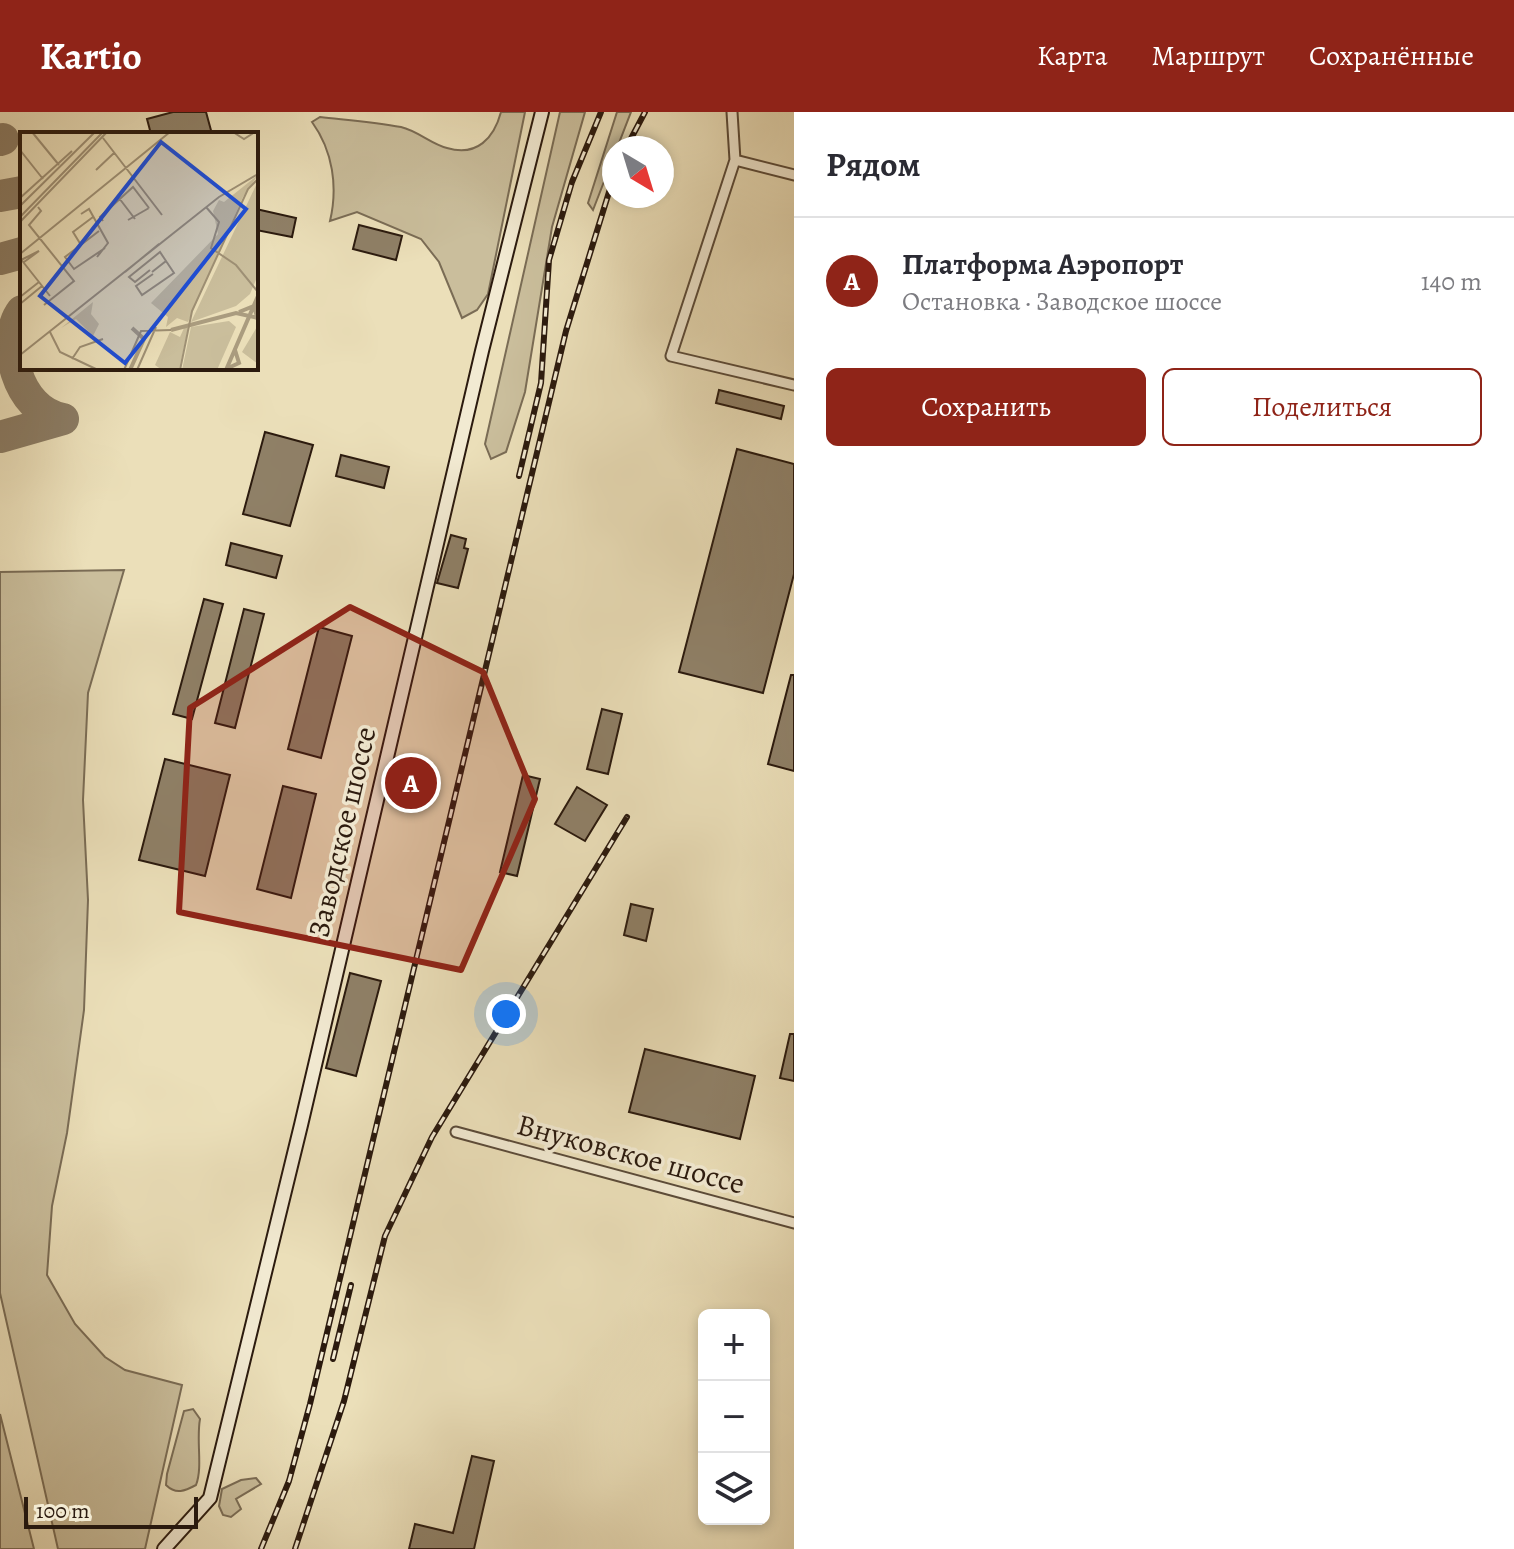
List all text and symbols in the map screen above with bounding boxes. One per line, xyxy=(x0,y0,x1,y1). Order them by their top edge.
text: Kartio xyxy=(40,30,142,82)
text: Карта xyxy=(1037,37,1108,75)
text: Маршрут xyxy=(1152,37,1265,75)
text: Сохранённые xyxy=(1309,37,1474,75)
inset map xyxy=(20,132,258,370)
north arrow xyxy=(602,136,674,208)
text: Рядом xyxy=(826,141,920,188)
text: Платформа Аэропорт xyxy=(902,244,1183,284)
text: A xyxy=(844,264,860,299)
text: 140 m xyxy=(1421,264,1482,299)
text: Остановка · Заводское шоссе xyxy=(902,284,1222,319)
button: Сохранить xyxy=(826,368,1146,446)
button: Поделиться xyxy=(1162,368,1482,446)
street label: Заводское шоссе xyxy=(298,723,386,941)
pin: A xyxy=(385,753,437,813)
your location xyxy=(486,994,526,1034)
street label: Внуковское шоссе xyxy=(513,1104,749,1204)
map controls xyxy=(698,1309,770,1525)
button: + xyxy=(698,1309,770,1381)
button: − xyxy=(698,1381,770,1453)
button: layers xyxy=(698,1453,770,1525)
scale bar xyxy=(24,1493,198,1529)
text: 100 m xyxy=(36,1496,90,1526)

